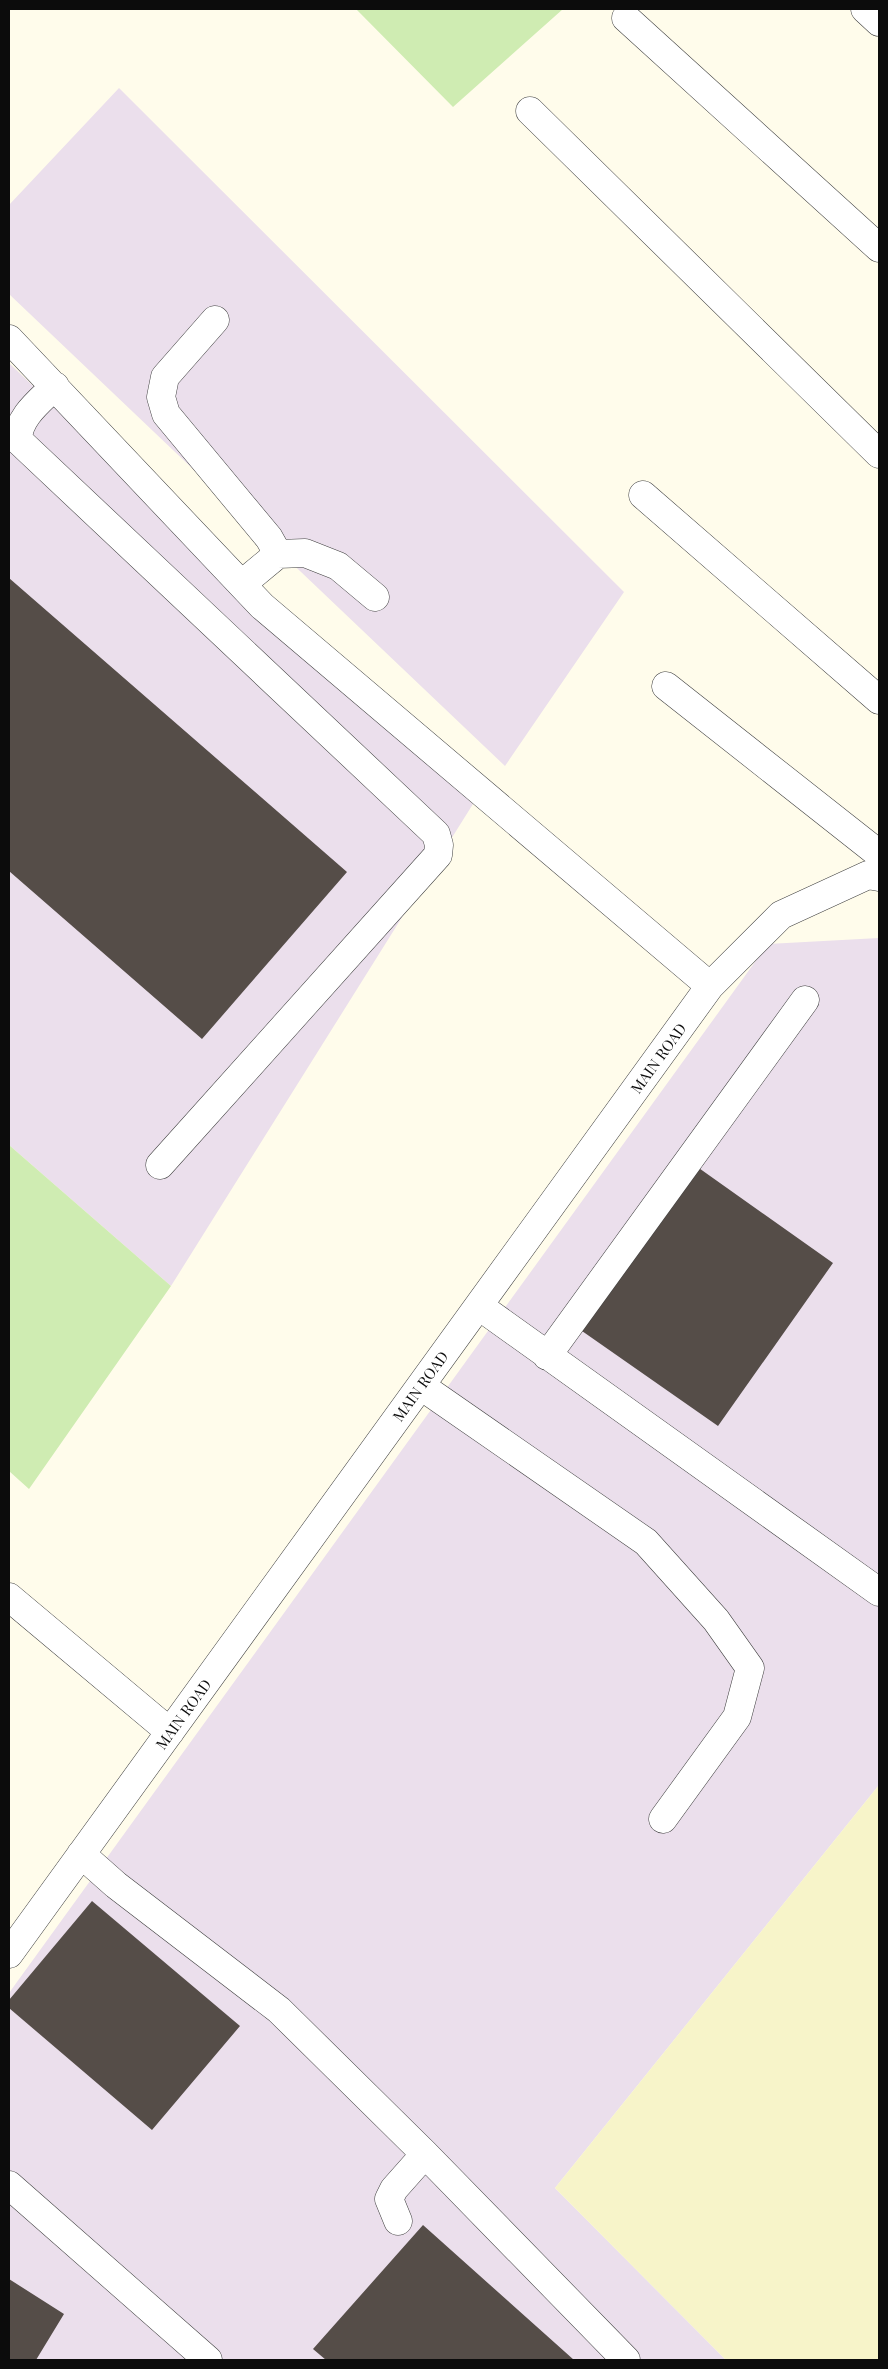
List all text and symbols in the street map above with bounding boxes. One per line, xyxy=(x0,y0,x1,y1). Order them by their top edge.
street label: MAIN ROAD xyxy=(626,1019,690,1097)
street label: MAIN ROAD xyxy=(388,1347,452,1425)
street label: MAIN ROAD xyxy=(151,1675,215,1753)

